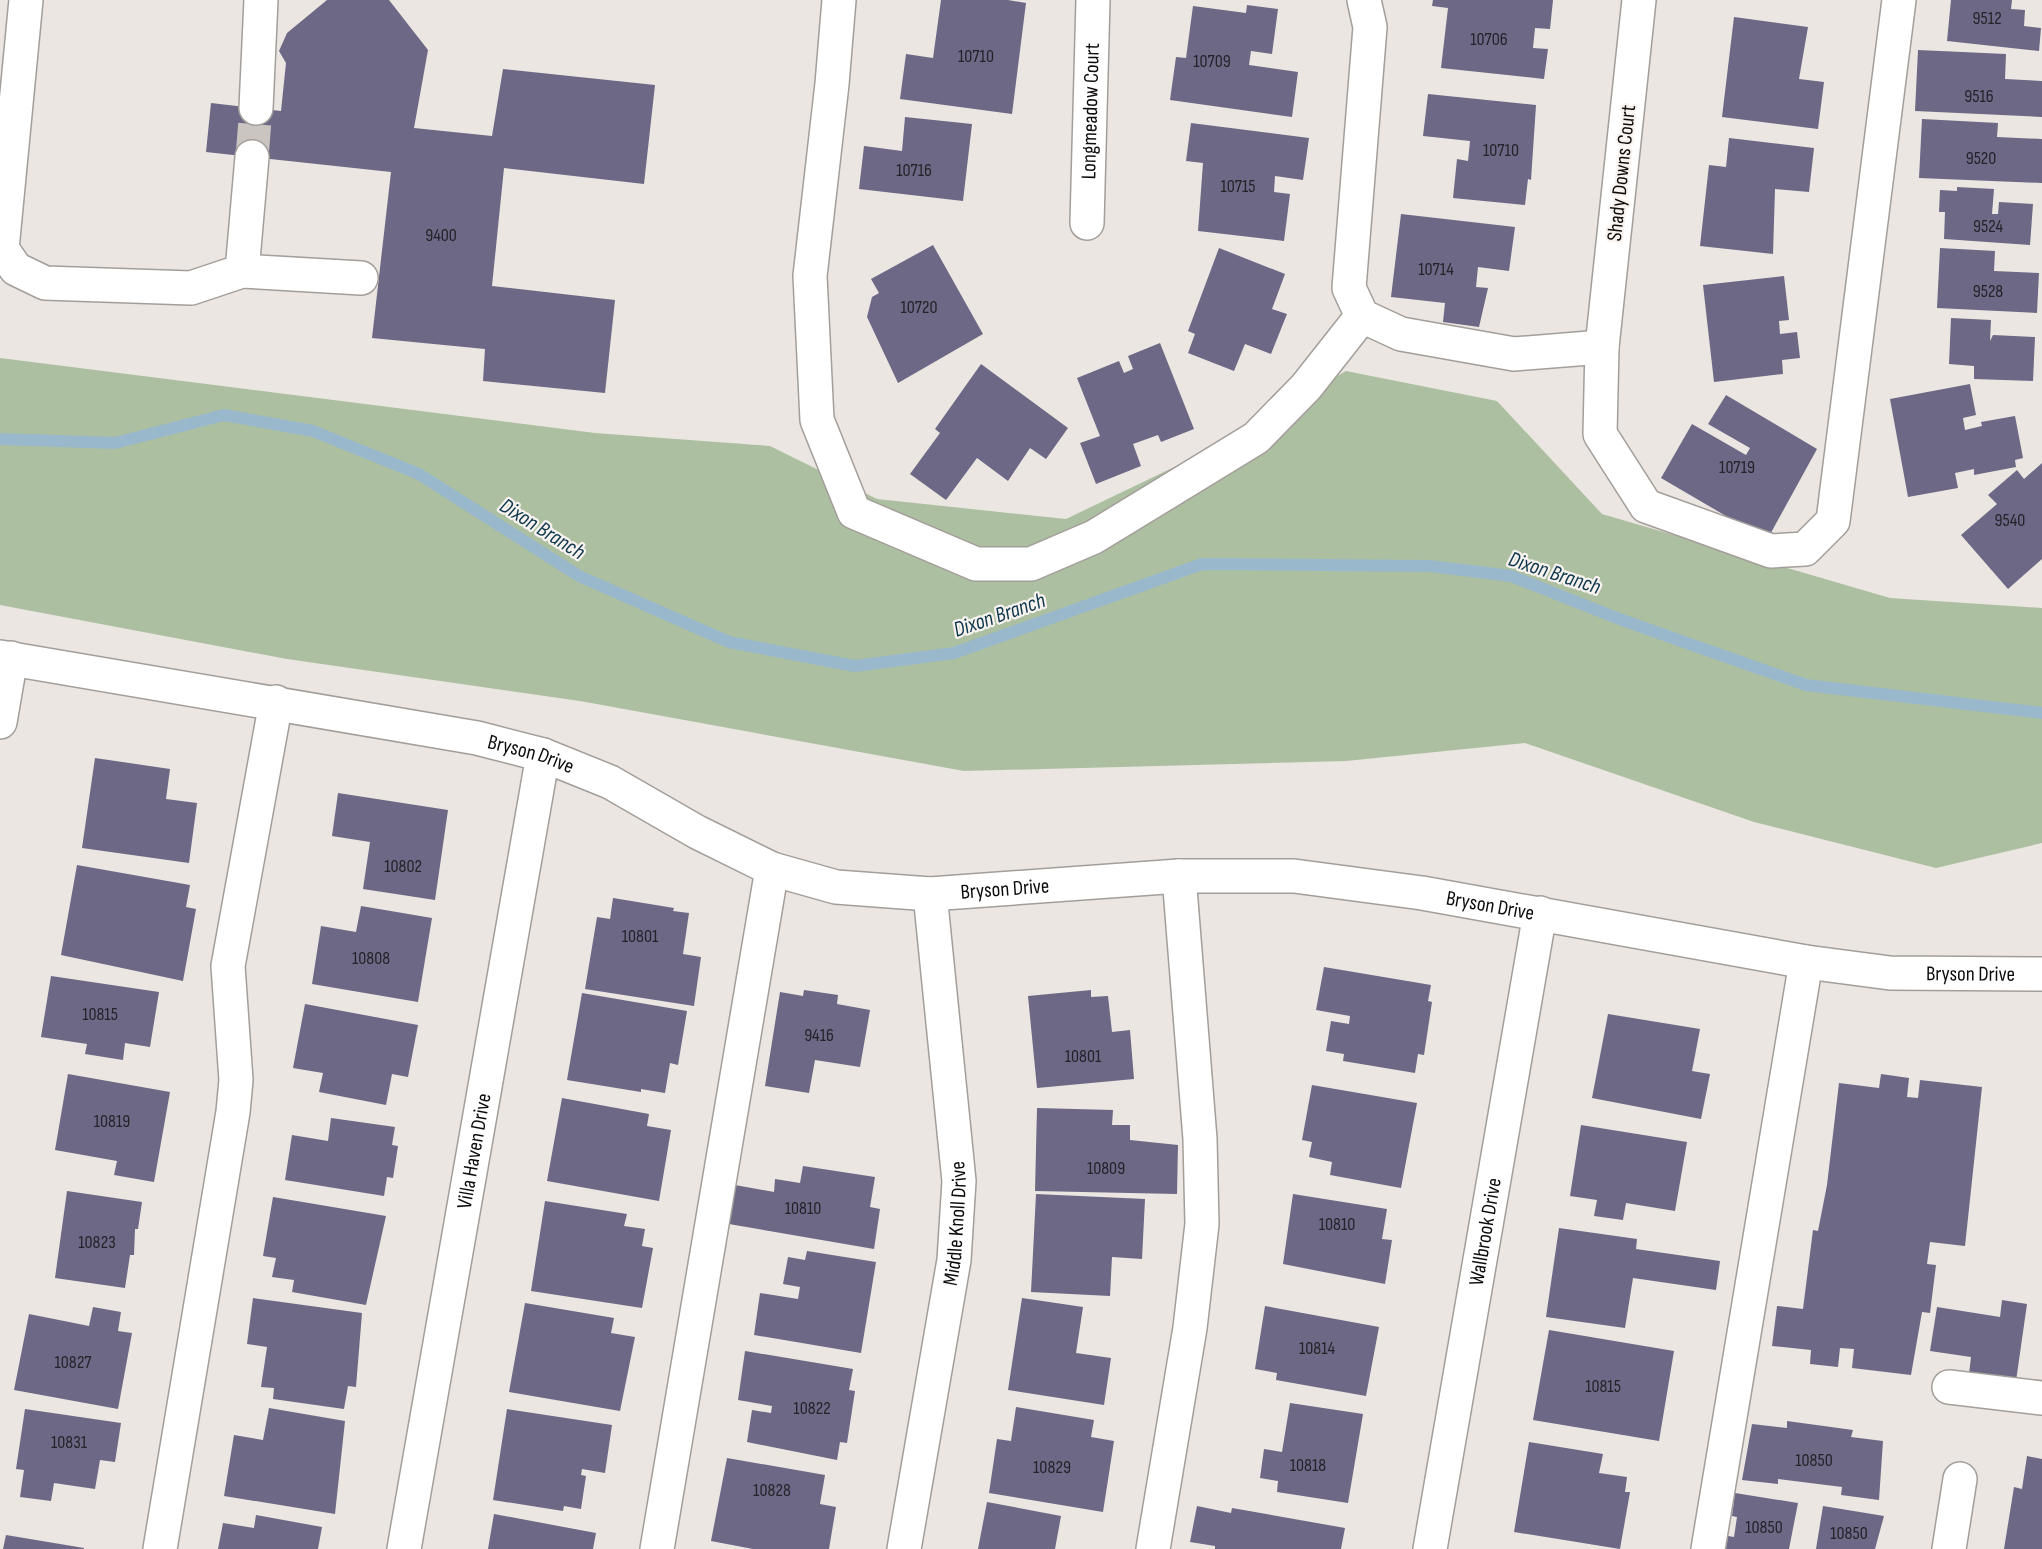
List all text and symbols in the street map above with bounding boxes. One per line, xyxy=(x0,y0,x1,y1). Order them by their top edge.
house number: 9512 xyxy=(1972,8,2002,29)
house number: 10706 xyxy=(1470,29,1508,50)
street label: Longmeadow Court xyxy=(1076,43,1105,180)
house number: 10710 xyxy=(958,46,994,67)
house number: 10709 xyxy=(1193,51,1231,72)
house number: 9516 xyxy=(1964,86,1994,107)
street label: Shady Downs Court xyxy=(1602,104,1641,243)
house number: 10710 xyxy=(1483,140,1519,161)
house number: 9520 xyxy=(1966,148,1996,169)
house number: 10716 xyxy=(896,160,932,181)
house number: 10715 xyxy=(1220,176,1256,197)
house number: 9524 xyxy=(1973,216,2003,237)
house number: 9400 xyxy=(425,225,457,246)
house number: 10714 xyxy=(1418,259,1454,280)
house number: 9528 xyxy=(1973,281,2003,302)
house number: 10720 xyxy=(901,297,937,318)
house number: 10719 xyxy=(1719,457,1755,478)
water label: Dixon Branch xyxy=(495,493,590,566)
house number: 9540 xyxy=(1995,510,2025,531)
water label: Dixon Branch xyxy=(1505,546,1604,601)
water label: Dixon Branch xyxy=(950,587,1049,644)
street label: Bryson Drive xyxy=(485,729,578,779)
house number: 10802 xyxy=(384,856,422,877)
street label: Bryson Drive xyxy=(960,873,1050,905)
street label: Bryson Drive xyxy=(1444,886,1536,926)
house number: 10801 xyxy=(622,926,659,947)
house number: 10808 xyxy=(352,948,390,969)
street label: Bryson Drive xyxy=(1926,961,2015,987)
house number: 10815 xyxy=(82,1004,118,1025)
house number: 9416 xyxy=(804,1025,834,1046)
house number: 10801 xyxy=(1065,1046,1102,1067)
street label: Villa Haven Drive xyxy=(452,1092,497,1211)
house number: 10819 xyxy=(94,1111,130,1132)
house number: 10809 xyxy=(1087,1158,1125,1179)
street label: Middle Knoll Drive xyxy=(938,1160,972,1287)
street label: Wallbrook Drive xyxy=(1464,1176,1507,1288)
house number: 10810 xyxy=(785,1198,821,1219)
house number: 10810 xyxy=(1319,1214,1355,1235)
house number: 10823 xyxy=(78,1232,116,1253)
house number: 10814 xyxy=(1299,1338,1335,1359)
house number: 10827 xyxy=(54,1352,92,1373)
house number: 10815 xyxy=(1585,1376,1621,1397)
house number: 10822 xyxy=(793,1398,831,1419)
house number: 10831 xyxy=(51,1432,88,1453)
house number: 10850 xyxy=(1795,1450,1833,1471)
house number: 10818 xyxy=(1290,1455,1326,1476)
house number: 10829 xyxy=(1033,1457,1071,1478)
house number: 10828 xyxy=(753,1480,791,1501)
house number: 10850 xyxy=(1745,1517,1783,1538)
house number: 10850 xyxy=(1830,1523,1868,1544)

